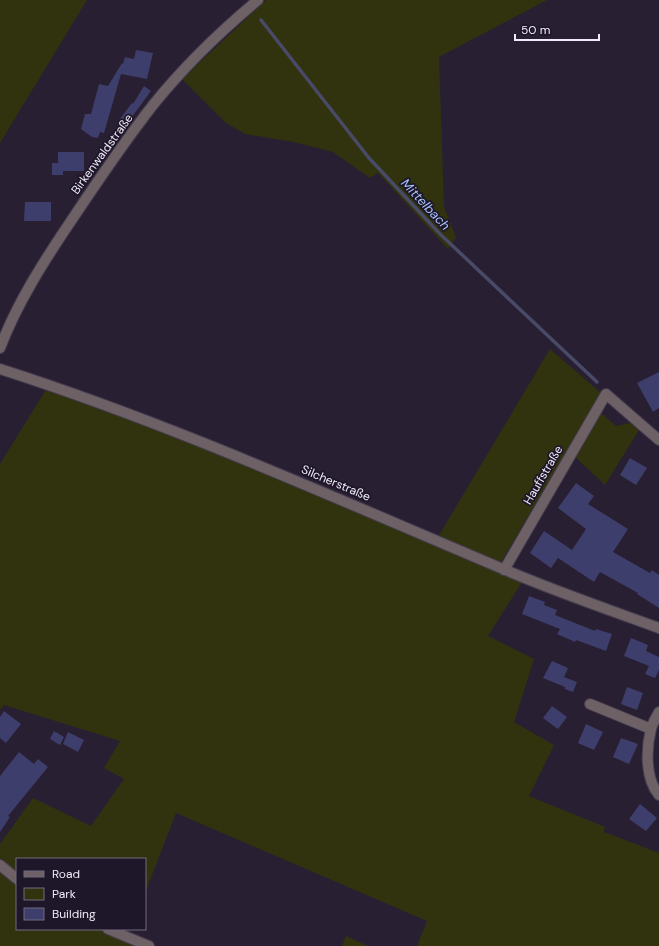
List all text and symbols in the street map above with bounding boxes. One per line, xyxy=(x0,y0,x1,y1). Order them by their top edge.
scale bar xyxy=(515,16,599,42)
text: 50 m xyxy=(521,22,550,38)
street label: Birkenwaldstraße xyxy=(67,110,137,197)
water label: Mittelbach xyxy=(397,175,454,234)
street label: Hauffstraße xyxy=(520,442,566,507)
street label: Silcherstraße xyxy=(299,461,373,505)
legend xyxy=(16,858,146,930)
text: Road xyxy=(52,866,80,882)
text: Park xyxy=(52,886,76,902)
text: Building xyxy=(52,906,96,922)

